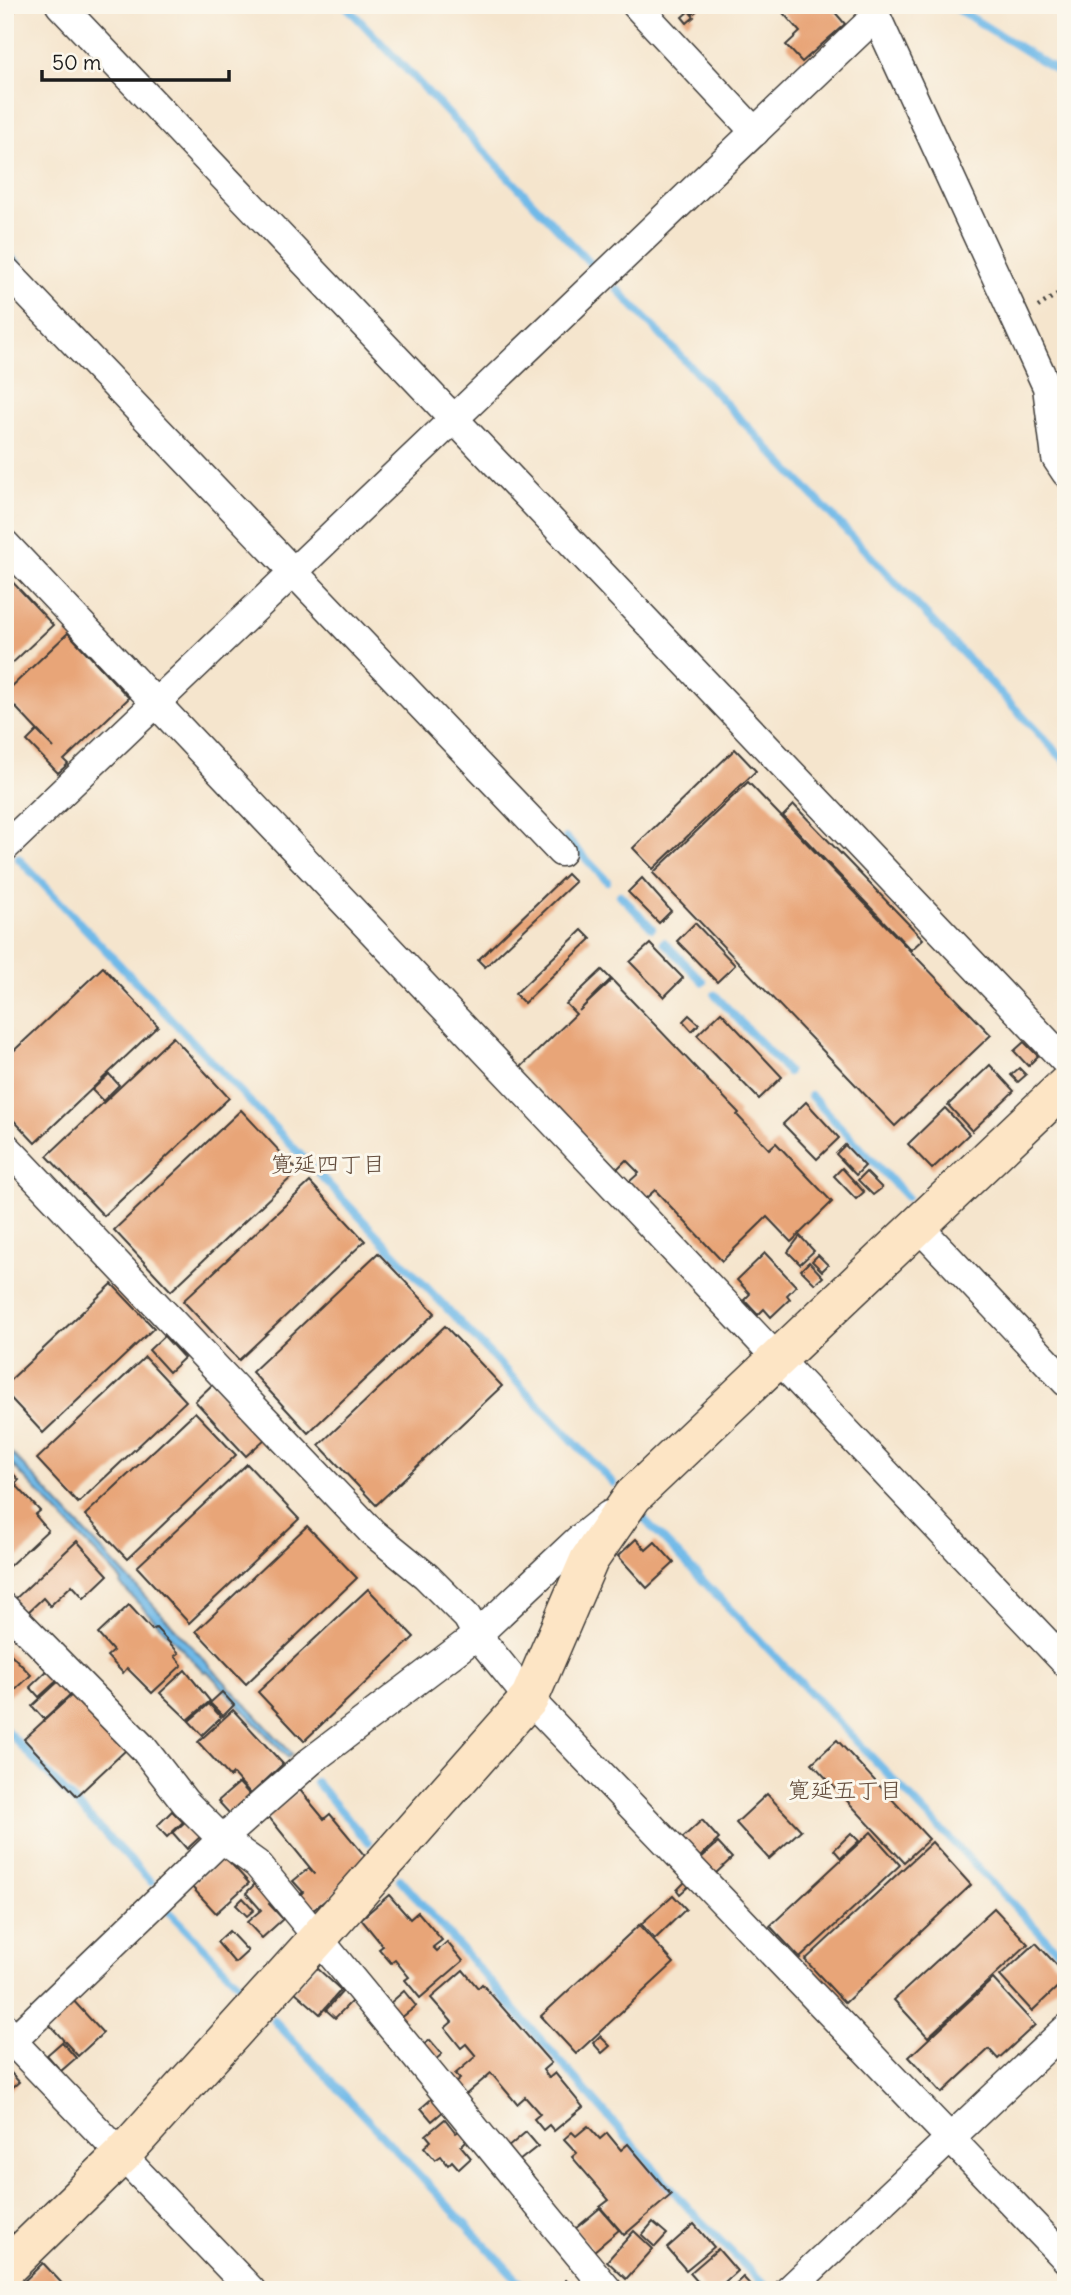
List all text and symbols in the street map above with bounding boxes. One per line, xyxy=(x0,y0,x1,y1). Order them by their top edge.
scale bar xyxy=(42,38,229,82)
text: 50 m xyxy=(52,49,101,76)
district label: 寛延四丁目 xyxy=(271,1149,386,1178)
district label: 寛延五丁目 xyxy=(788,1775,903,1804)

